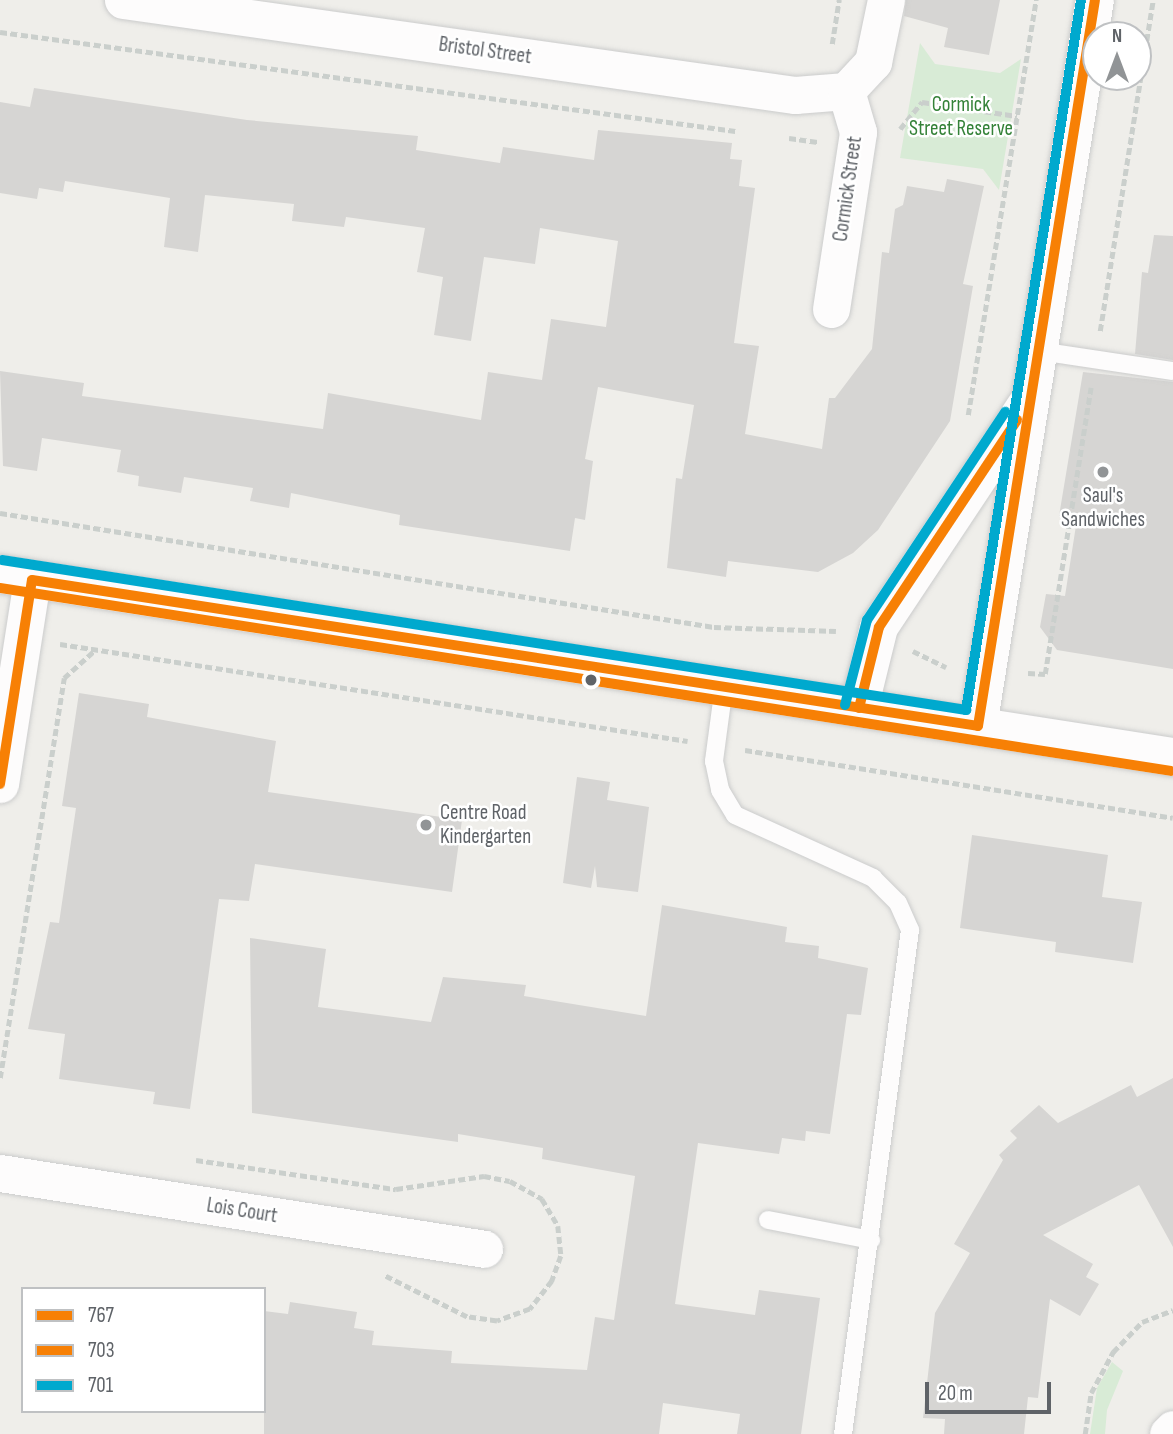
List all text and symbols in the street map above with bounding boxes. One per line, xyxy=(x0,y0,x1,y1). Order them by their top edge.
north arrow xyxy=(1082,21,1152,91)
text: N xyxy=(1112,25,1122,48)
street label: Bristol Street xyxy=(437,32,533,70)
park label: Cormick Street Reserve xyxy=(909,92,1013,142)
street label: Cormick Street xyxy=(828,135,868,243)
marker: Saul's Sandwiches xyxy=(1095,464,1111,480)
place label: Saul's Sandwiches xyxy=(1061,483,1145,533)
unlabelled marker xyxy=(584,673,598,687)
place label: Centre Road Kindergarten xyxy=(440,800,531,850)
marker: Centre Road Kindergarten xyxy=(418,817,434,833)
street label: Lois Court xyxy=(205,1193,279,1229)
legend xyxy=(21,1287,266,1413)
text: 767 xyxy=(88,1303,114,1328)
text: 703 xyxy=(88,1338,115,1363)
scale bar xyxy=(928,1368,1054,1412)
text: 701 xyxy=(88,1373,113,1398)
text: 20 m xyxy=(938,1381,973,1406)

